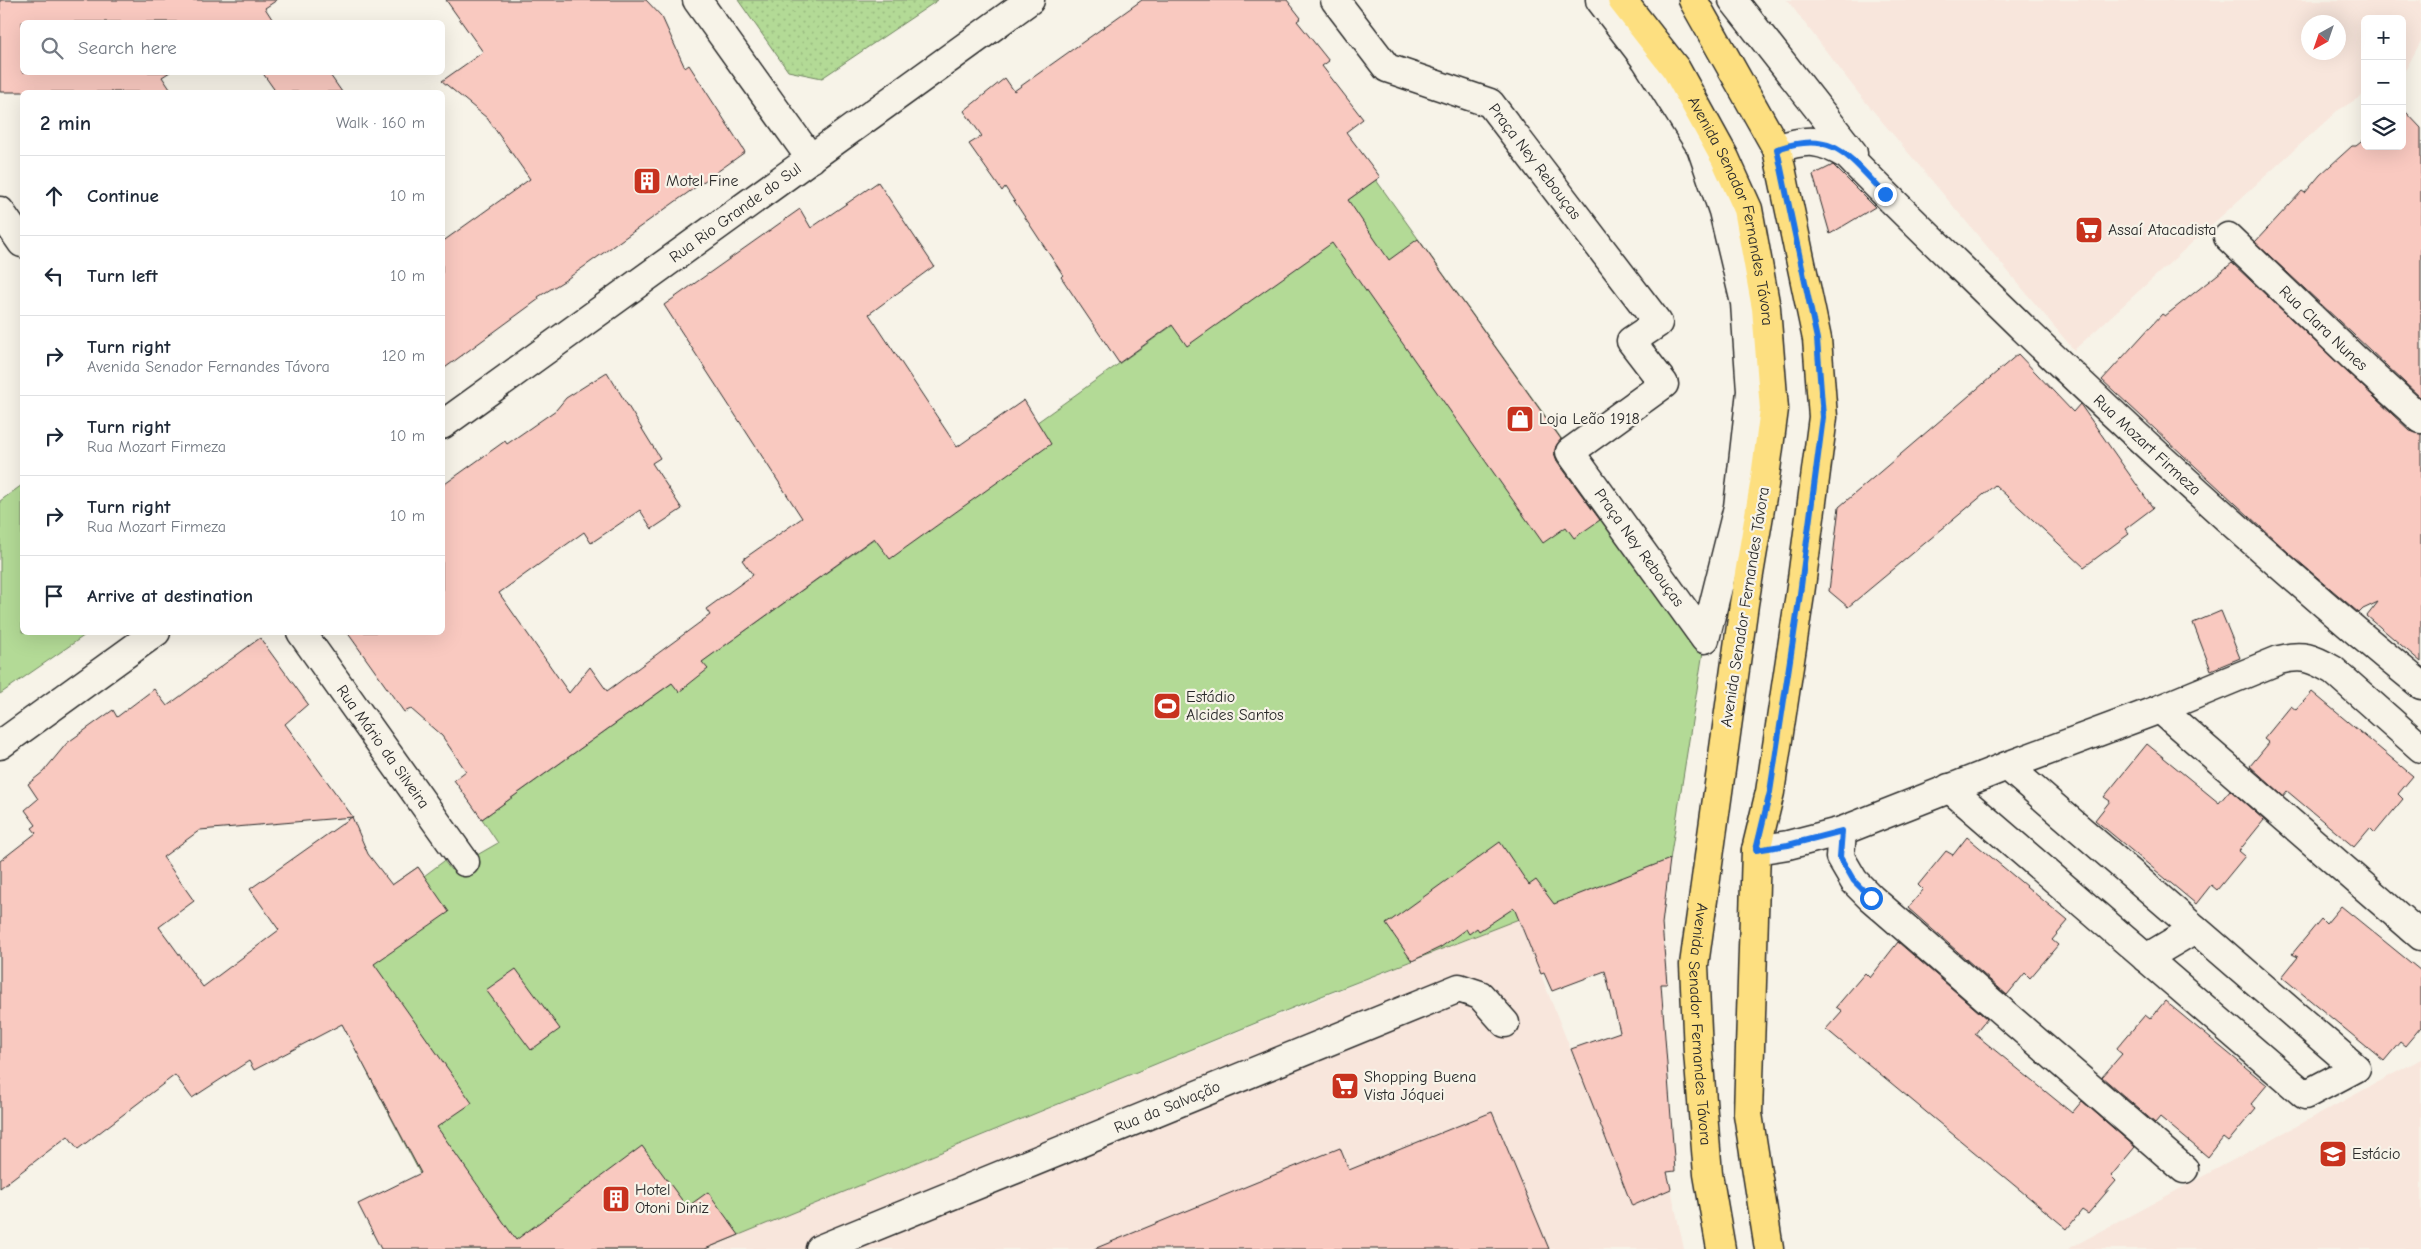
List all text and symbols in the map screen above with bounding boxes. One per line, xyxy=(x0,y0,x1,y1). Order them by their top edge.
north arrow xyxy=(2301,15,2346,60)
map controls xyxy=(2361,15,2406,150)
button: + xyxy=(2361,15,2406,60)
search box xyxy=(20,20,445,75)
icon: search xyxy=(38,34,66,62)
text: Search here xyxy=(78,37,177,59)
button: − xyxy=(2361,60,2406,105)
street label: Avenida Senador Fernandes Távora xyxy=(1684,93,1776,326)
street label: Praça Ney Rebouças xyxy=(1485,100,1585,223)
button: layers xyxy=(2361,105,2406,150)
text: 2 min xyxy=(40,111,91,135)
text: Walk · 160 m xyxy=(336,114,425,132)
street label: Rua Rio Grande do Sul xyxy=(666,159,805,266)
building icon: Motel Fine xyxy=(632,166,662,196)
place label: Motel Fine xyxy=(666,172,738,190)
icon: ahead xyxy=(40,182,68,210)
route end xyxy=(1874,183,1897,206)
text: Continue xyxy=(87,185,159,207)
text: 10 m xyxy=(390,187,425,205)
supermarket icon: Assaí Atacadista xyxy=(2074,215,2104,245)
place label: Assaí Atacadista xyxy=(2108,221,2217,239)
icon: left xyxy=(40,262,68,290)
text: Turn left xyxy=(87,265,158,287)
text: 10 m xyxy=(390,267,425,285)
street label: Rua Clara Nunes xyxy=(2276,282,2371,375)
text: Turn right xyxy=(87,336,171,358)
icon: right xyxy=(40,342,68,370)
text: 120 m xyxy=(382,347,425,365)
text: Avenida Senador Fernandes Távora xyxy=(87,358,330,376)
street label: Rua Mozart Firmeza xyxy=(2090,391,2204,499)
shop icon: Loja Leão 1918 xyxy=(1505,404,1535,434)
place label: Loja Leão 1918 xyxy=(1539,410,1640,428)
text: Turn right xyxy=(87,416,171,438)
icon: right xyxy=(40,422,68,450)
text: 10 m xyxy=(390,427,425,445)
text: Rua Mozart Firmeza xyxy=(87,438,226,456)
street label: Praça Ney Rebouças xyxy=(1591,485,1688,610)
street label: Avenida Senador Fernandes Távora xyxy=(1717,486,1773,728)
text: Turn right xyxy=(87,496,171,518)
icon: right xyxy=(40,502,68,530)
text: 10 m xyxy=(390,507,425,525)
text: Rua Mozart Firmeza xyxy=(87,518,226,536)
icon: arrive xyxy=(40,582,68,610)
text: Arrive at destination xyxy=(87,585,253,607)
street label: Rua Mário da Silveira xyxy=(333,682,433,812)
place label: Estádio Alcides Santos xyxy=(1186,688,1284,724)
sports icon: Estádio Alcides Santos xyxy=(1152,691,1182,721)
route start xyxy=(1860,887,1883,910)
street label: Avenida Senador Fernandes Távora xyxy=(1685,902,1715,1146)
place label: Shopping Buena Vista Jóquei xyxy=(1364,1068,1476,1104)
supermarket icon: Shopping Buena Vista Jóquei xyxy=(1330,1071,1360,1101)
street label: Rua da Salvação xyxy=(1111,1077,1223,1137)
school or university icon: Estácio xyxy=(2318,1139,2348,1169)
place label: Estácio xyxy=(2352,1145,2400,1163)
place label: Hotel Otoni Diniz xyxy=(635,1181,709,1217)
building icon: Hotel Otoni Diniz xyxy=(601,1184,631,1214)

